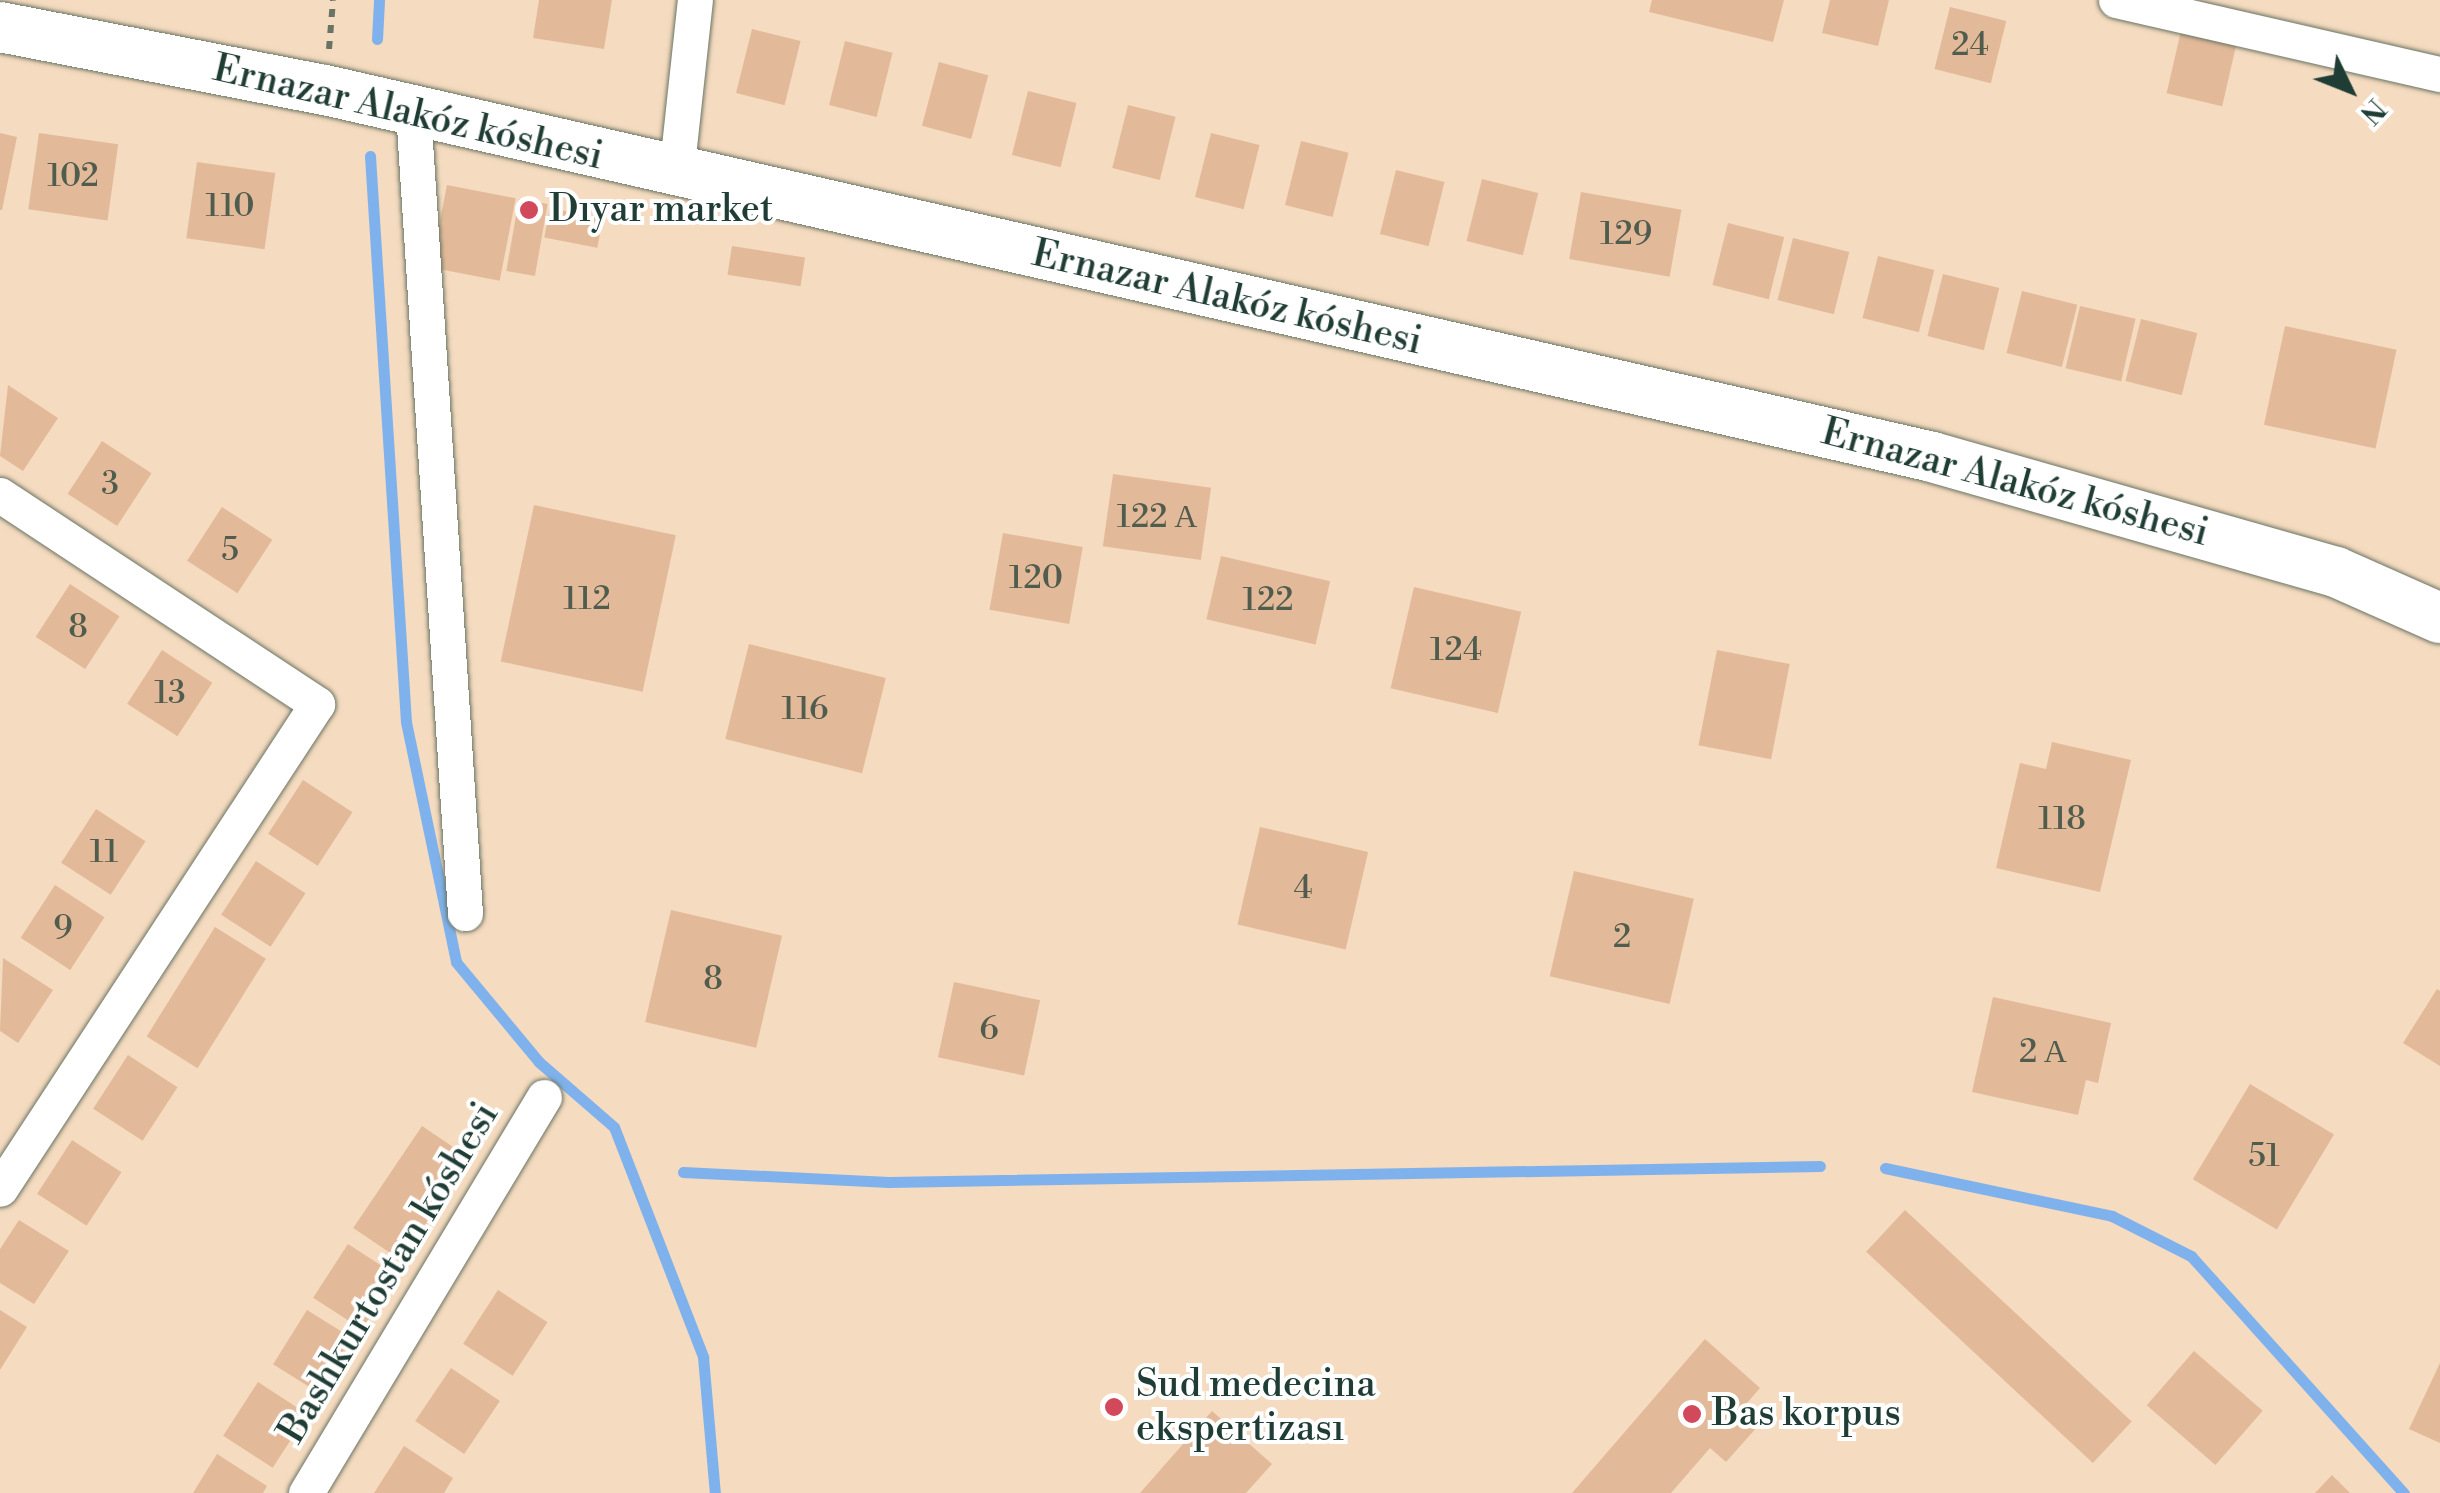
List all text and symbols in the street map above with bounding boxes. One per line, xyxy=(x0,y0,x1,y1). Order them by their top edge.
house number: 24 xyxy=(1951,26,1989,64)
north arrow xyxy=(2300,40,2400,140)
street label: Ernazar Alakóz kóshesi xyxy=(209,46,607,180)
text: N xyxy=(2352,91,2393,131)
house number: 102 xyxy=(47,157,99,195)
house number: 110 xyxy=(206,187,254,225)
place label: Dıyar market xyxy=(549,187,774,233)
marker: Dıyar market xyxy=(518,199,540,221)
house number: 129 xyxy=(1600,215,1652,253)
street label: Ernazar Alakóz kóshesi xyxy=(1028,231,1426,365)
street label: Ernazar Alakóz kóshesi xyxy=(1817,409,2213,557)
house number: 3 xyxy=(101,465,119,503)
house number: 122 А xyxy=(1117,498,1197,536)
house number: 5 xyxy=(221,531,239,569)
house number: 120 xyxy=(1009,559,1063,597)
house number: 112 xyxy=(563,580,611,618)
house number: 122 xyxy=(1243,581,1293,619)
house number: 8 xyxy=(68,608,88,646)
house number: 124 xyxy=(1430,631,1482,669)
house number: 13 xyxy=(154,674,186,712)
house number: 116 xyxy=(782,690,828,728)
house number: 118 xyxy=(2038,800,2086,838)
house number: 11 xyxy=(90,833,118,871)
house number: 4 xyxy=(1293,869,1313,907)
house number: 9 xyxy=(53,909,73,947)
house number: 2 xyxy=(1613,918,1631,956)
house number: 8 xyxy=(703,960,723,998)
house number: 6 xyxy=(979,1010,999,1048)
house number: 2 А xyxy=(2019,1033,2067,1071)
street label: Bashkurtostan kóshesi xyxy=(269,1095,509,1451)
house number: 51 xyxy=(2248,1137,2280,1175)
place label: Sud medecina ekspertizası xyxy=(1136,1362,1376,1452)
place label: Bas korpus xyxy=(1712,1391,1901,1437)
marker: Sud medecina ekspertizası xyxy=(1101,1394,1127,1420)
marker: Bas korpus xyxy=(1681,1403,1703,1425)

